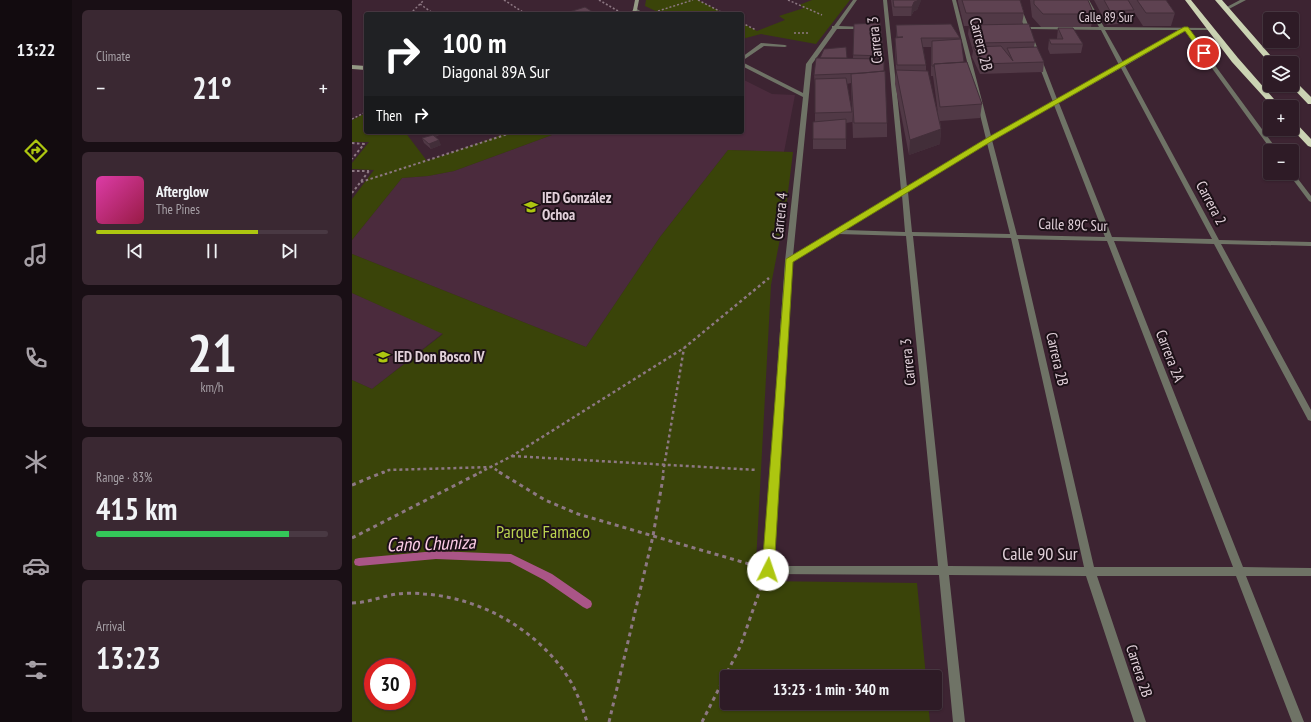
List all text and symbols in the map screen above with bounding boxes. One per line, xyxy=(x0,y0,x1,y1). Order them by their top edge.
street label: Calle 89 Sur xyxy=(1079,9,1134,26)
map controls xyxy=(1263,12,1299,180)
button: search xyxy=(1263,12,1299,48)
street label: Carrera 2B xyxy=(966,15,997,72)
street label: Carrera 3 xyxy=(863,16,886,64)
text: 100 m xyxy=(442,24,506,61)
icon: right xyxy=(376,28,428,80)
pin xyxy=(1187,36,1221,70)
text: 13:22 xyxy=(17,38,55,61)
icon: arrive xyxy=(1193,42,1215,64)
text: Climate xyxy=(96,48,130,65)
button: layers xyxy=(1263,56,1299,92)
text: Diagonal 89A Sur xyxy=(442,60,550,83)
text: 21° xyxy=(192,68,232,107)
text: − xyxy=(96,74,105,102)
text: + xyxy=(319,74,328,102)
button: + xyxy=(1263,100,1299,136)
icon: right xyxy=(410,104,432,126)
text: Then xyxy=(376,106,402,125)
icon: directions xyxy=(22,137,50,165)
button: − xyxy=(1263,144,1299,180)
street label: Carrera 2 xyxy=(1192,177,1231,228)
text: Afterglow xyxy=(156,182,208,201)
place label: IED González Ochoa xyxy=(542,188,612,224)
street label: Carrera 4 xyxy=(768,191,791,240)
school or university icon: IED González Ochoa xyxy=(523,199,539,215)
text: The Pines xyxy=(156,201,200,218)
street label: Calle 89C Sur xyxy=(1038,214,1109,235)
icon: previous xyxy=(124,240,146,262)
icon: pause xyxy=(201,240,223,262)
icon: next xyxy=(278,240,300,262)
icon: music xyxy=(22,241,50,269)
text: 21 xyxy=(187,319,237,386)
street label: Carrera 2A xyxy=(1152,327,1189,385)
street label: Carrera 2B xyxy=(1042,330,1073,387)
street label: Carrera 3 xyxy=(896,338,919,386)
icon: phone xyxy=(22,344,50,372)
place label: IED Don Bosco IV xyxy=(394,347,485,366)
school or university icon: IED Don Bosco IV xyxy=(375,349,391,365)
text: km/h xyxy=(200,379,224,396)
icon: climate xyxy=(22,448,50,476)
text: Range · 83% xyxy=(96,469,152,486)
text: 415 km xyxy=(96,489,177,528)
park label: Parque Famaco xyxy=(496,520,590,543)
water label: Caño Chuniza xyxy=(386,529,477,557)
street label: Calle 90 Sur xyxy=(1002,542,1078,565)
position arrow xyxy=(747,549,789,591)
icon: car xyxy=(22,552,50,580)
text: Arrival xyxy=(96,618,125,635)
text: 13:23 xyxy=(96,638,161,677)
street label: Carrera 2B xyxy=(1122,642,1157,700)
icon: filters xyxy=(22,656,50,684)
speed limit sign: 30 xyxy=(364,658,416,710)
text: 13:23 · 1 min · 340 m xyxy=(773,680,889,699)

